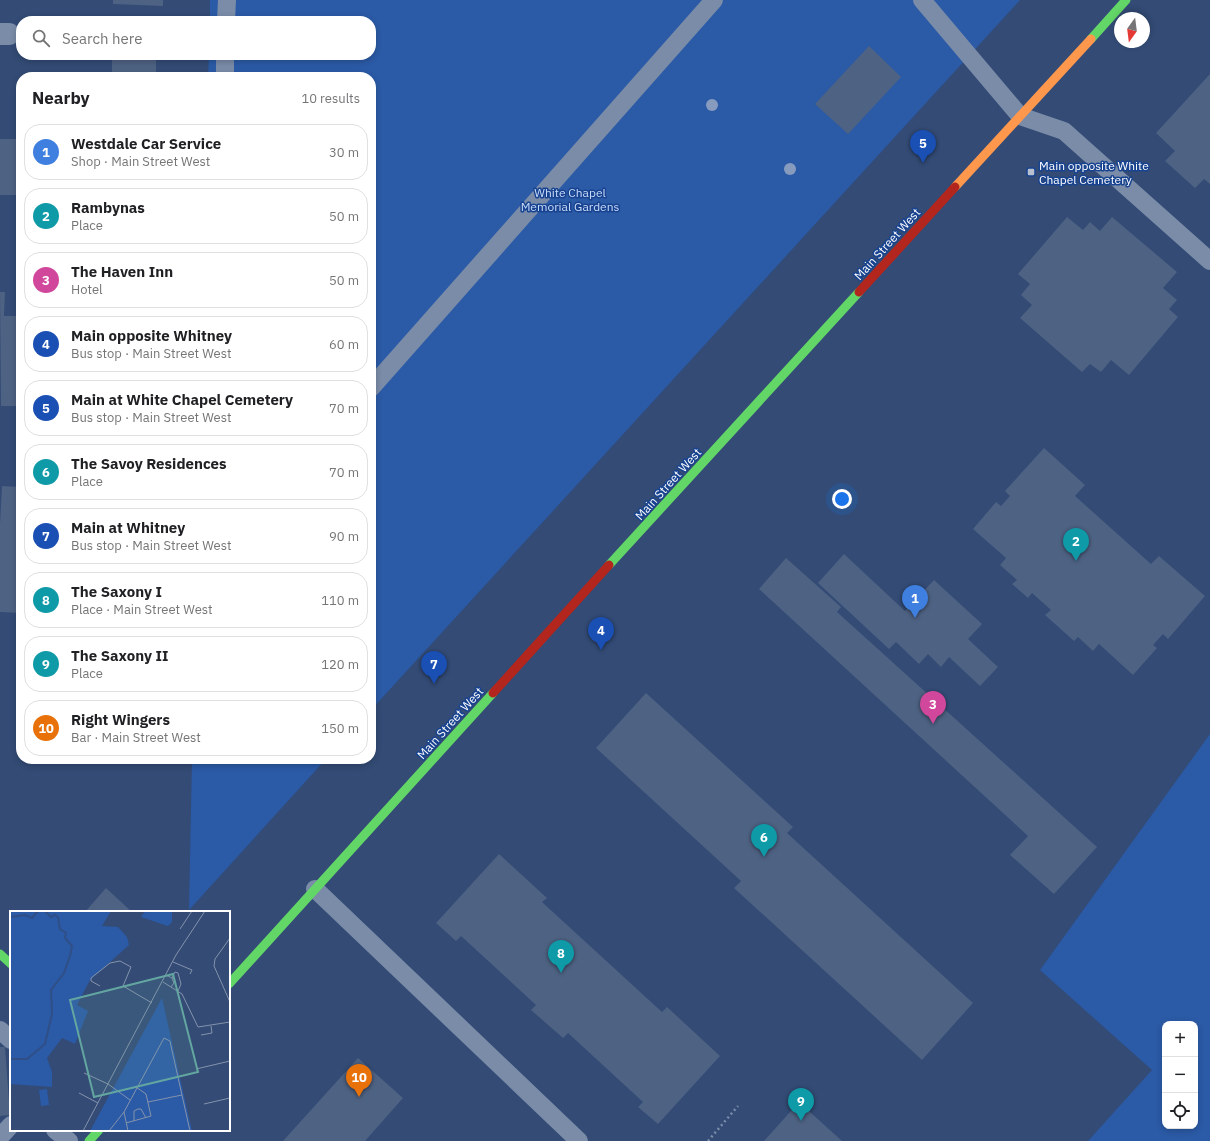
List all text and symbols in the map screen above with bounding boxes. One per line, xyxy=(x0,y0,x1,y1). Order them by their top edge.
north arrow xyxy=(1114,12,1150,48)
search box xyxy=(16,16,376,60)
icon: search xyxy=(30,27,52,49)
text: Search here xyxy=(62,29,142,48)
text: Nearby xyxy=(32,87,90,109)
text: 10 results xyxy=(301,90,360,107)
pin: 5 xyxy=(910,130,936,163)
text: Westdale Car Service xyxy=(71,134,221,153)
text: 1 xyxy=(42,144,50,161)
text: 30 m xyxy=(329,144,359,161)
text: Shop · Main Street West xyxy=(71,153,210,170)
place label: Main opposite White Chapel Cemetery xyxy=(1039,158,1149,187)
marker: Main opposite White Chapel Cemetery xyxy=(1026,167,1036,177)
park label: White Chapel Memorial Gardens xyxy=(521,185,620,214)
text: Rambynas xyxy=(71,198,145,217)
street label: Main Street West xyxy=(851,205,923,283)
text: 2 xyxy=(42,208,50,225)
text: 50 m xyxy=(329,208,359,225)
text: Place xyxy=(71,217,103,234)
text: The Haven Inn xyxy=(71,262,173,281)
text: 3 xyxy=(42,272,50,289)
text: 50 m xyxy=(329,272,359,289)
text: Hotel xyxy=(71,281,103,298)
text: Main opposite Whitney xyxy=(71,326,232,345)
text: 4 xyxy=(42,336,50,353)
text: 60 m xyxy=(329,336,359,353)
text: Bus stop · Main Street West xyxy=(71,345,231,362)
text: Main at White Chapel Cemetery xyxy=(71,390,293,409)
text: 5 xyxy=(42,400,50,417)
text: 70 m xyxy=(329,400,359,417)
text: Bus stop · Main Street West xyxy=(71,409,231,426)
street label: Main Street West xyxy=(632,445,704,523)
text: The Savoy Residences xyxy=(71,454,227,473)
text: 6 xyxy=(42,464,50,481)
text: 70 m xyxy=(329,464,359,481)
text: Place xyxy=(71,473,103,490)
your location xyxy=(832,489,852,509)
text: Main at Whitney xyxy=(71,518,185,537)
text: 7 xyxy=(42,528,50,545)
text: 90 m xyxy=(329,528,359,545)
pin: 2 xyxy=(1063,528,1089,561)
text: Bus stop · Main Street West xyxy=(71,537,231,554)
text: The Saxony I xyxy=(71,582,162,601)
pin: 1 xyxy=(902,585,928,618)
text: 8 xyxy=(42,592,50,609)
text: 110 m xyxy=(321,592,359,609)
text: Place · Main Street West xyxy=(71,601,213,618)
pin: 4 xyxy=(588,617,614,650)
text: The Saxony II xyxy=(71,646,169,665)
pin: 7 xyxy=(421,651,447,684)
text: 9 xyxy=(42,656,50,673)
text: 120 m xyxy=(321,656,359,673)
text: Place xyxy=(71,665,103,682)
street label: Main Street West xyxy=(414,684,486,762)
pin: 3 xyxy=(920,691,946,724)
text: Right Wingers xyxy=(71,710,170,729)
text: 10 xyxy=(38,720,54,737)
text: 150 m xyxy=(321,720,359,737)
text: Bar · Main Street West xyxy=(71,729,201,746)
pin: 6 xyxy=(751,824,777,857)
inset map xyxy=(10,911,230,1131)
pin: 8 xyxy=(548,940,574,973)
map controls xyxy=(1162,1021,1198,1129)
button: + xyxy=(1162,1021,1198,1057)
button: − xyxy=(1162,1057,1198,1093)
pin: 10 xyxy=(346,1064,372,1097)
pin: 9 xyxy=(788,1088,814,1121)
button: locate xyxy=(1162,1093,1198,1129)

